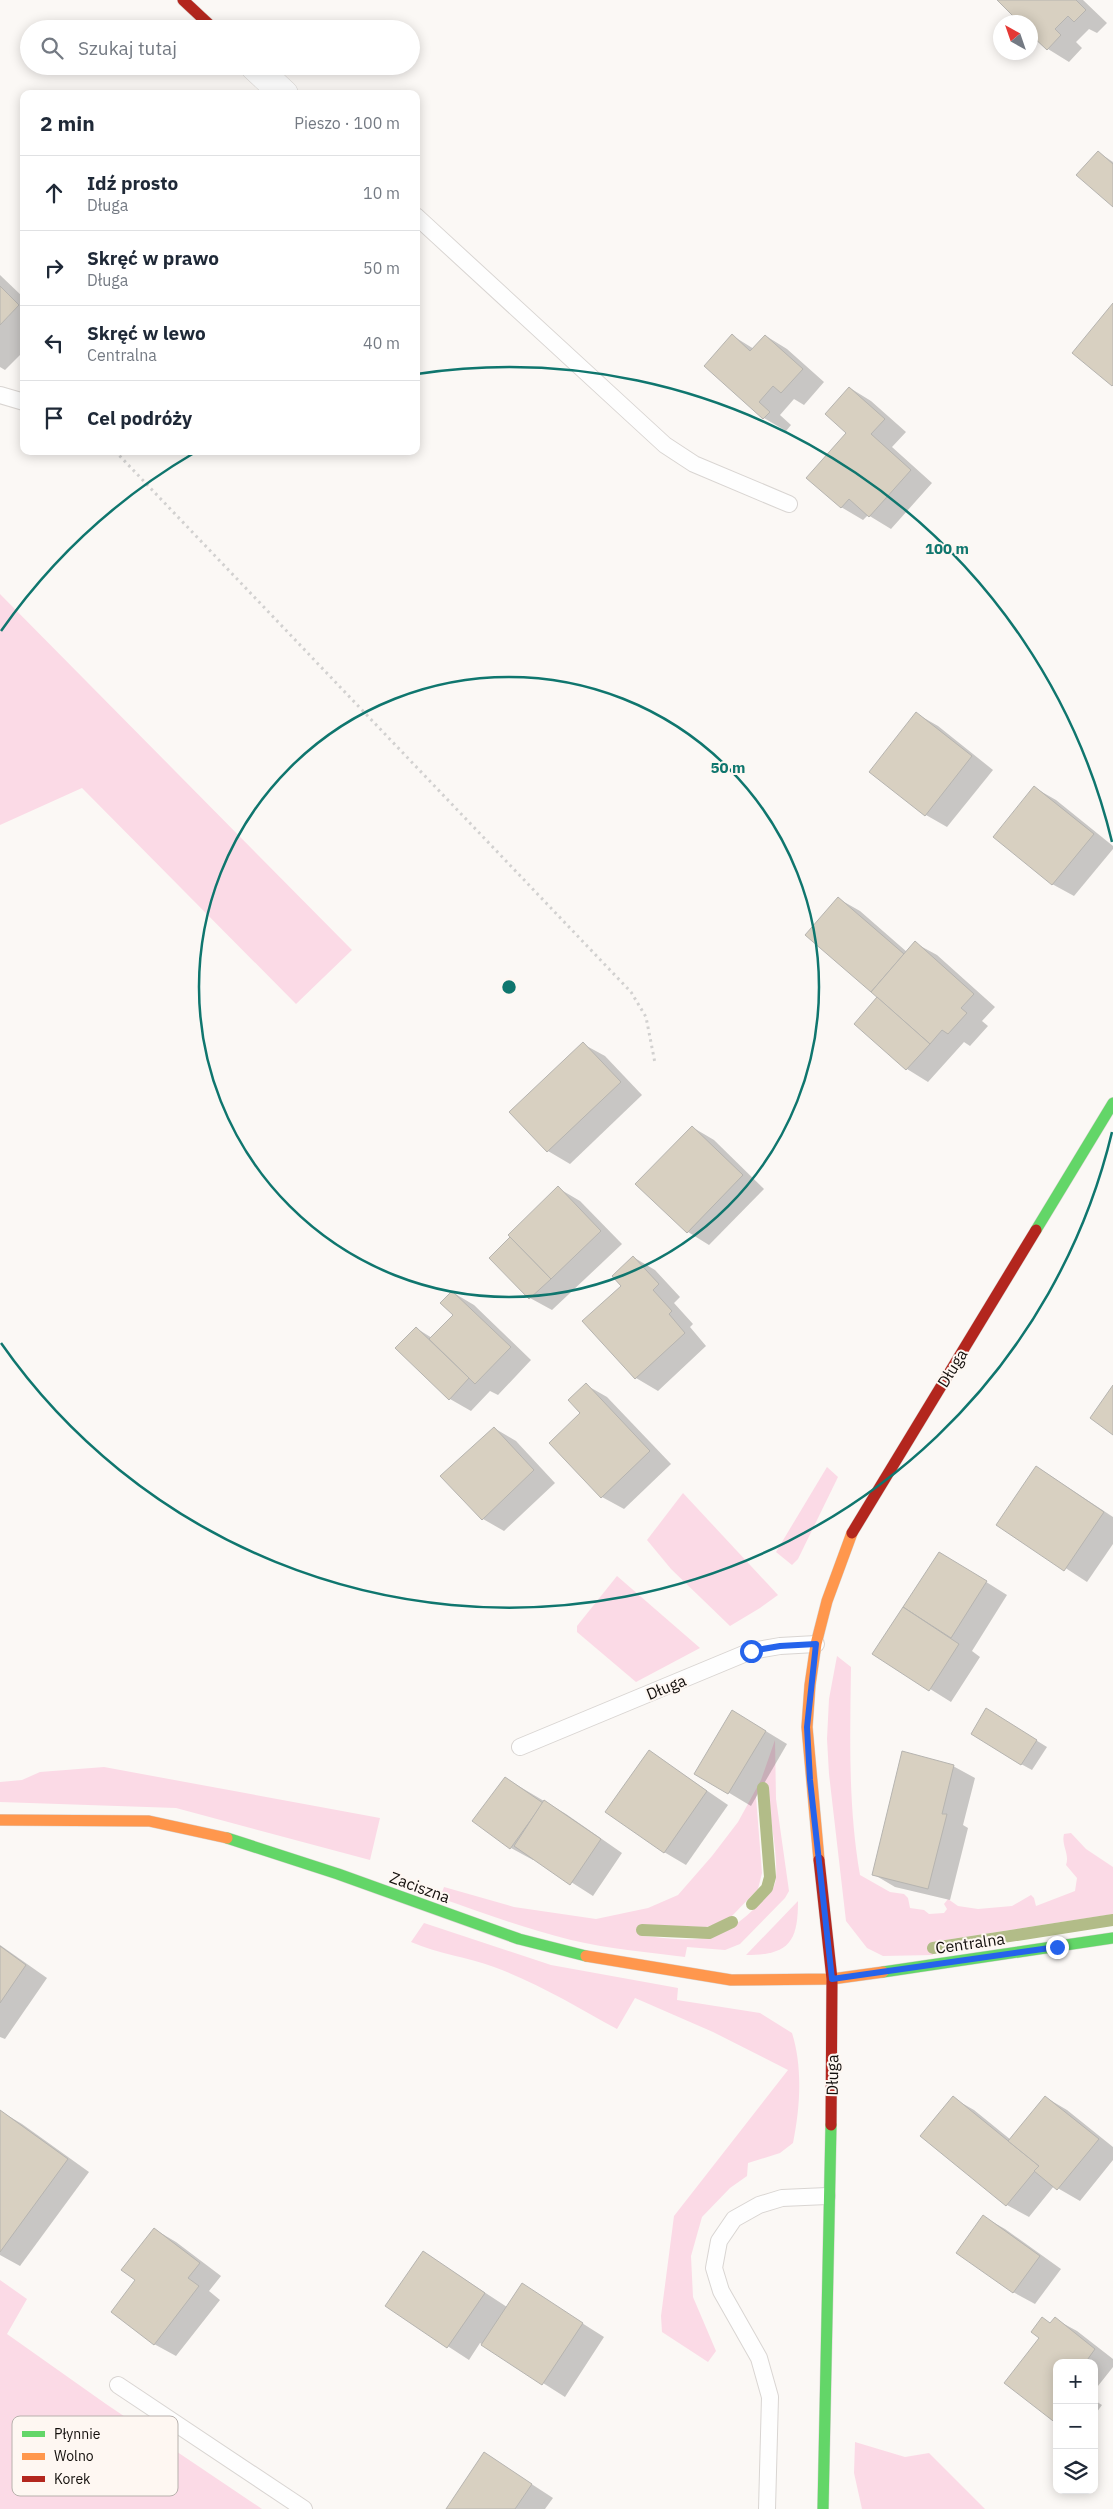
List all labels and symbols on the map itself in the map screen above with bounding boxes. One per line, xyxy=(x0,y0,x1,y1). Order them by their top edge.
north arrow xyxy=(993,15,1038,60)
text: 100 m xyxy=(925,539,969,558)
text: 50 m xyxy=(711,758,745,777)
centre of rings xyxy=(500,978,518,996)
street label: Długa xyxy=(933,1345,972,1391)
route start xyxy=(740,1640,763,1663)
street label: Długa xyxy=(643,1670,689,1704)
street label: Zaciszna xyxy=(387,1867,453,1907)
street label: Centralna xyxy=(934,1928,1006,1958)
route end xyxy=(1046,1936,1069,1959)
street label: Długa xyxy=(822,2054,842,2096)
legend xyxy=(12,2416,178,2496)
text: Płynnie xyxy=(54,2425,101,2443)
text: Wolno xyxy=(54,2447,94,2465)
text: Korek xyxy=(54,2470,91,2488)

